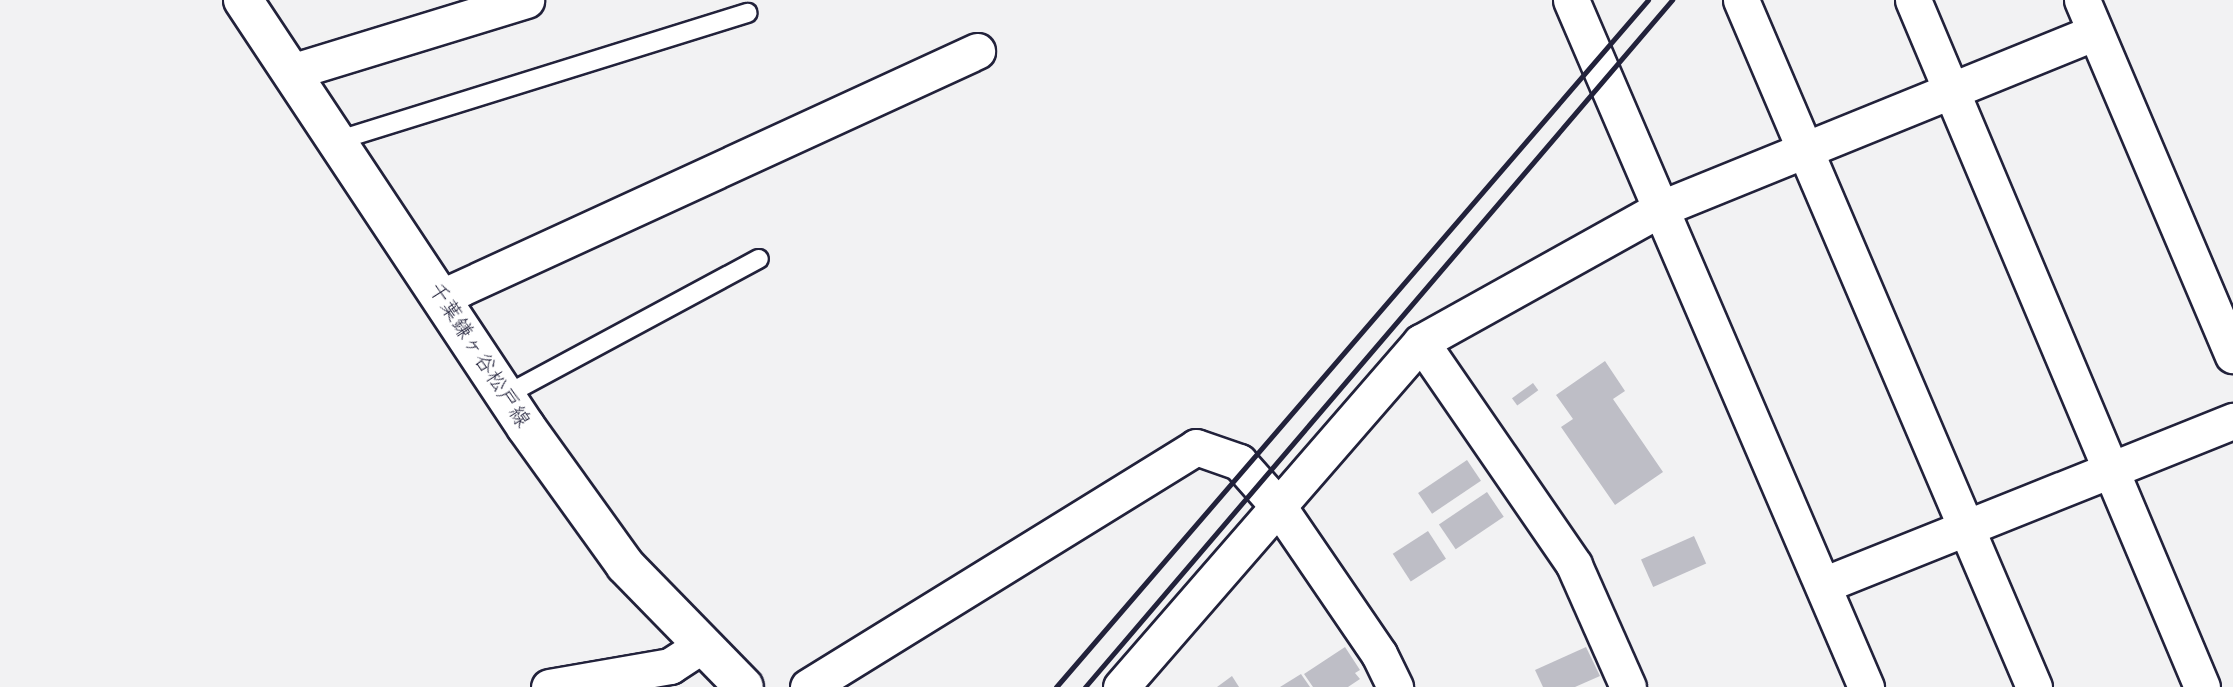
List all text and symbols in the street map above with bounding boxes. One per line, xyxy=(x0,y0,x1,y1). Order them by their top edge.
street label: 千葉鎌ヶ谷松戸線 xyxy=(423,278,535,432)

